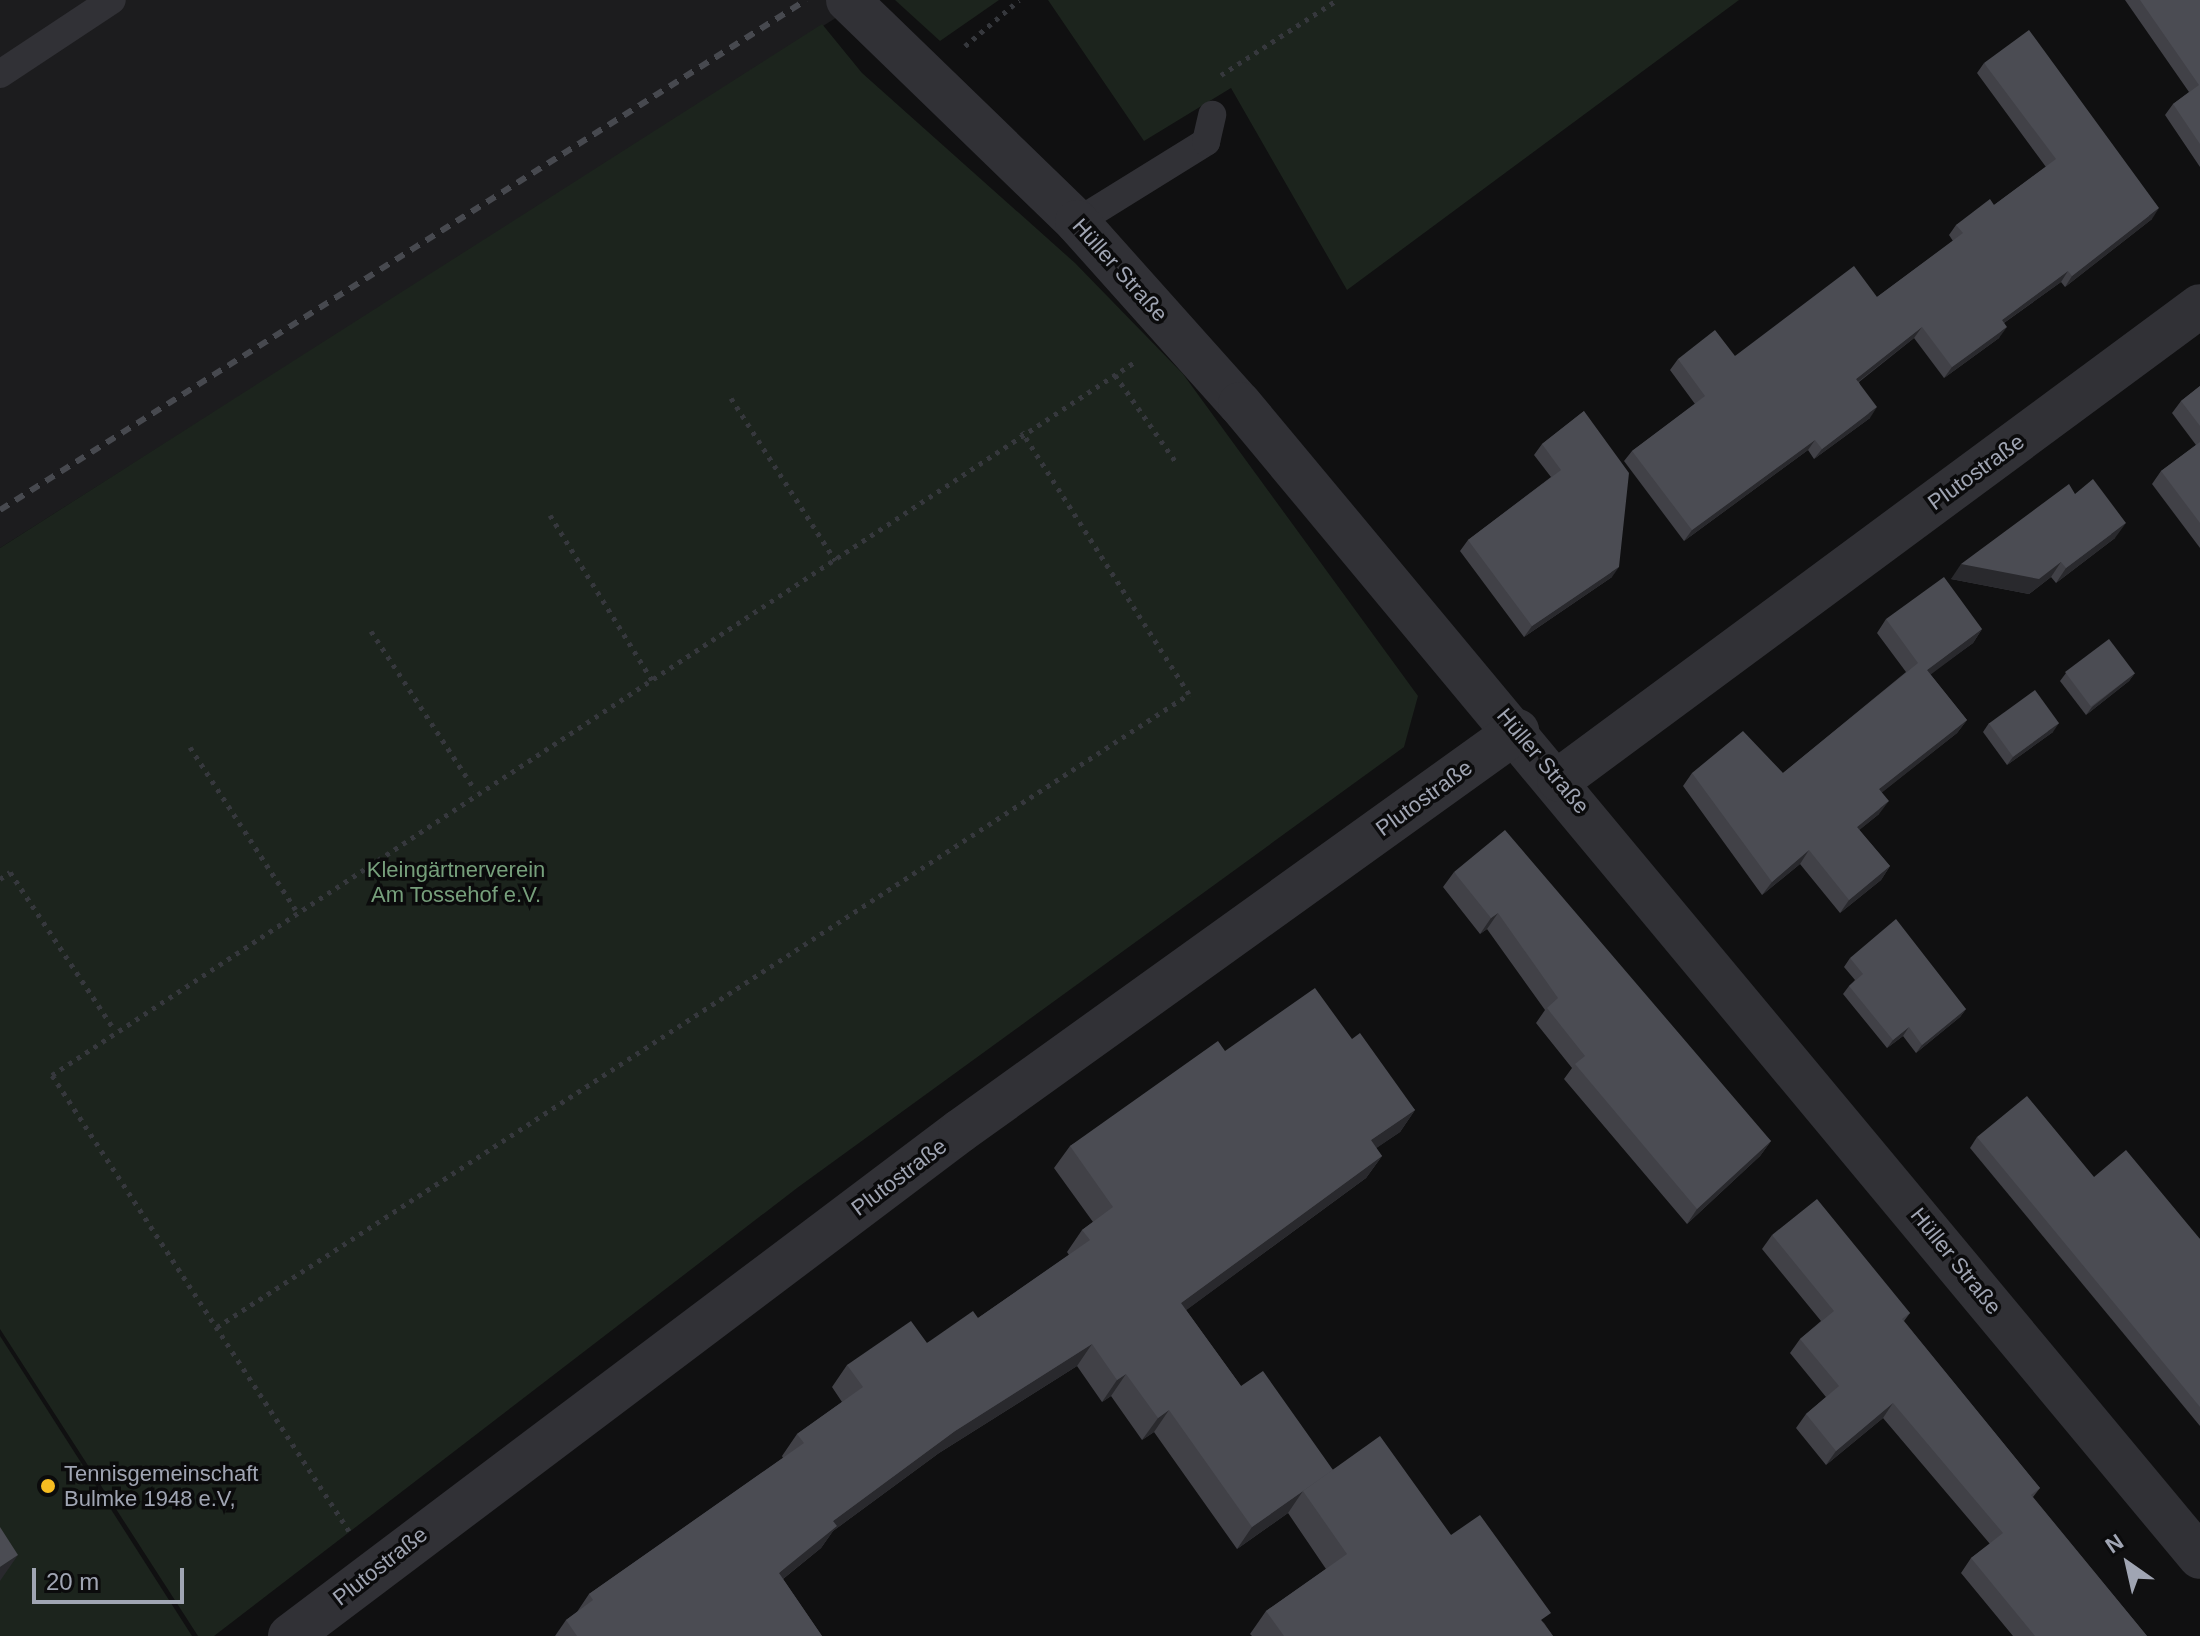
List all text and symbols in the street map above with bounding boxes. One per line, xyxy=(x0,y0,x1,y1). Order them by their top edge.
street label: Hüller Straße xyxy=(1067,213,1173,327)
street label: Plutostraße xyxy=(1923,428,2029,516)
street label: Hüller Straße xyxy=(1491,703,1595,819)
street label: Plutostraße xyxy=(1371,754,1477,842)
park label: Kleingärtnerverein Am Tossehof e.V. xyxy=(367,856,545,908)
street label: Plutostraße xyxy=(846,1133,952,1221)
street label: Hüller Straße xyxy=(1905,1202,2007,1320)
place label: Tennisgemeinschaft Bulmke 1948 e.V, xyxy=(64,1460,258,1512)
marker: Tennisgemeinschaft Bulmke 1948 e.V, xyxy=(39,1477,57,1495)
street label: Plutostraße xyxy=(328,1521,432,1611)
north arrow xyxy=(2088,1524,2168,1604)
text: N xyxy=(2101,1529,2128,1558)
scale bar xyxy=(36,1552,188,1602)
text: 20 m xyxy=(46,1568,99,1595)

